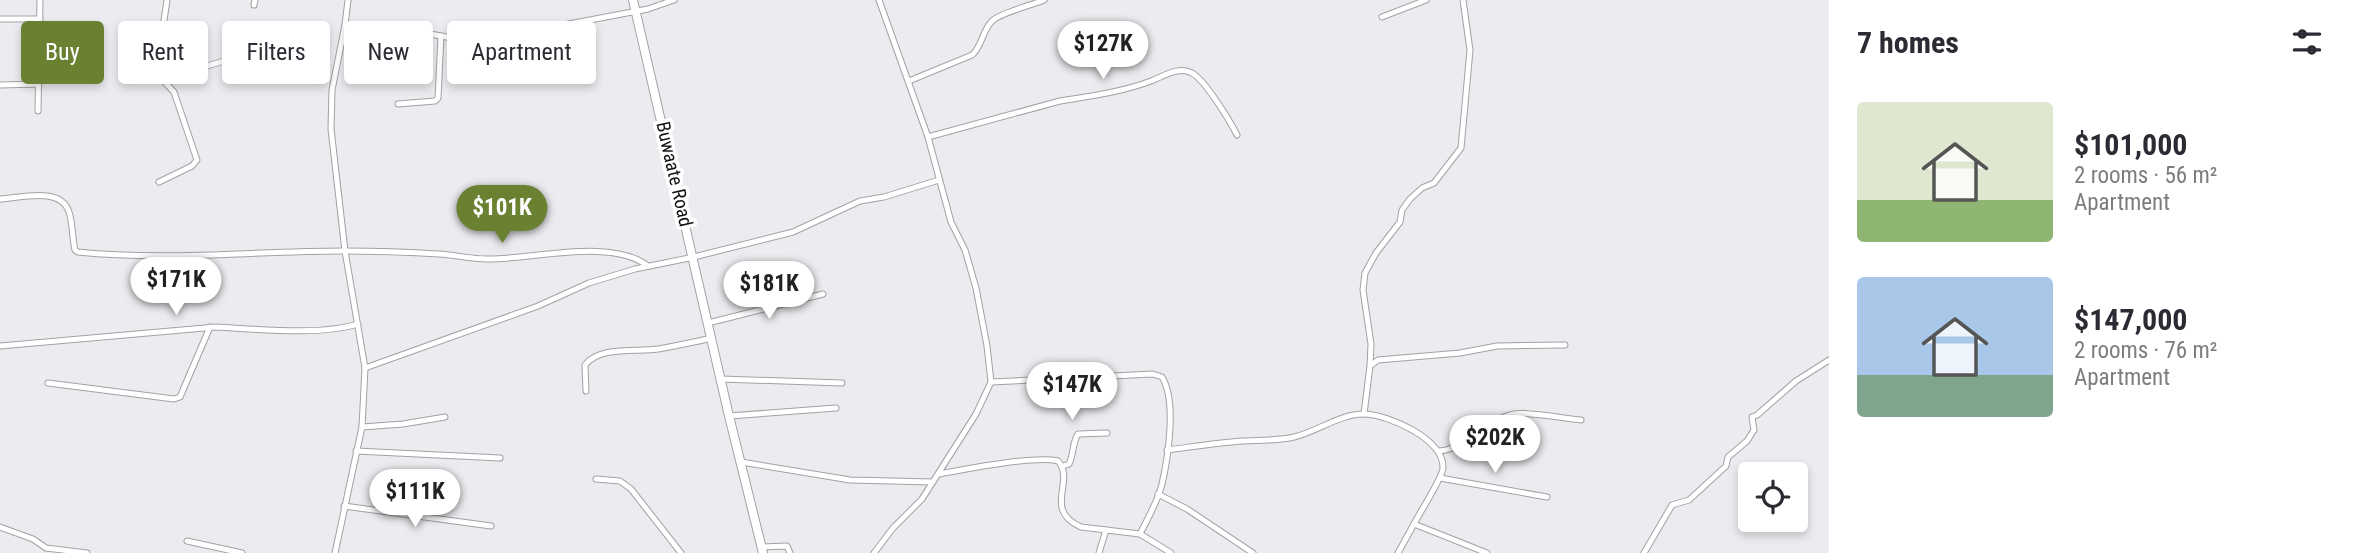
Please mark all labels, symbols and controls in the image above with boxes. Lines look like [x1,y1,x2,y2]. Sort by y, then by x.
chip: Buy [21,21,104,84]
chip: Rent [118,21,208,84]
chip: Filters [222,21,330,84]
chip: New [344,21,433,84]
chip: Apartment [447,21,596,84]
pin: $127K [1054,22,1152,81]
icon: filters [2288,23,2326,61]
text: 7 homes [1857,25,1959,60]
text: $127K [1073,30,1133,57]
street label: Buwaate Road [651,119,698,229]
text: $101,000 [2074,127,2187,162]
icon: home [1913,130,1997,214]
text: 2 rooms · 56 m² [2074,162,2217,189]
pin: $101K [453,186,551,245]
text: Apartment [2074,189,2170,216]
text: $101K [472,194,532,221]
pin: $171K [127,258,225,317]
pin: $181K [720,262,818,321]
text: $171K [146,266,206,293]
text: $181K [739,270,799,297]
text: $147,000 [2074,302,2187,337]
icon: home [1913,305,1997,389]
text: 2 rooms · 76 m² [2074,337,2217,364]
pin: $147K [1023,362,1121,422]
text: Apartment [2074,364,2170,391]
text: $147K [1042,371,1102,398]
pin: $202K [1446,416,1544,475]
text: $202K [1465,424,1525,451]
map controls [1738,462,1808,532]
button: locate [1738,462,1808,532]
pin: $111K [366,470,464,529]
text: $111K [385,478,445,505]

